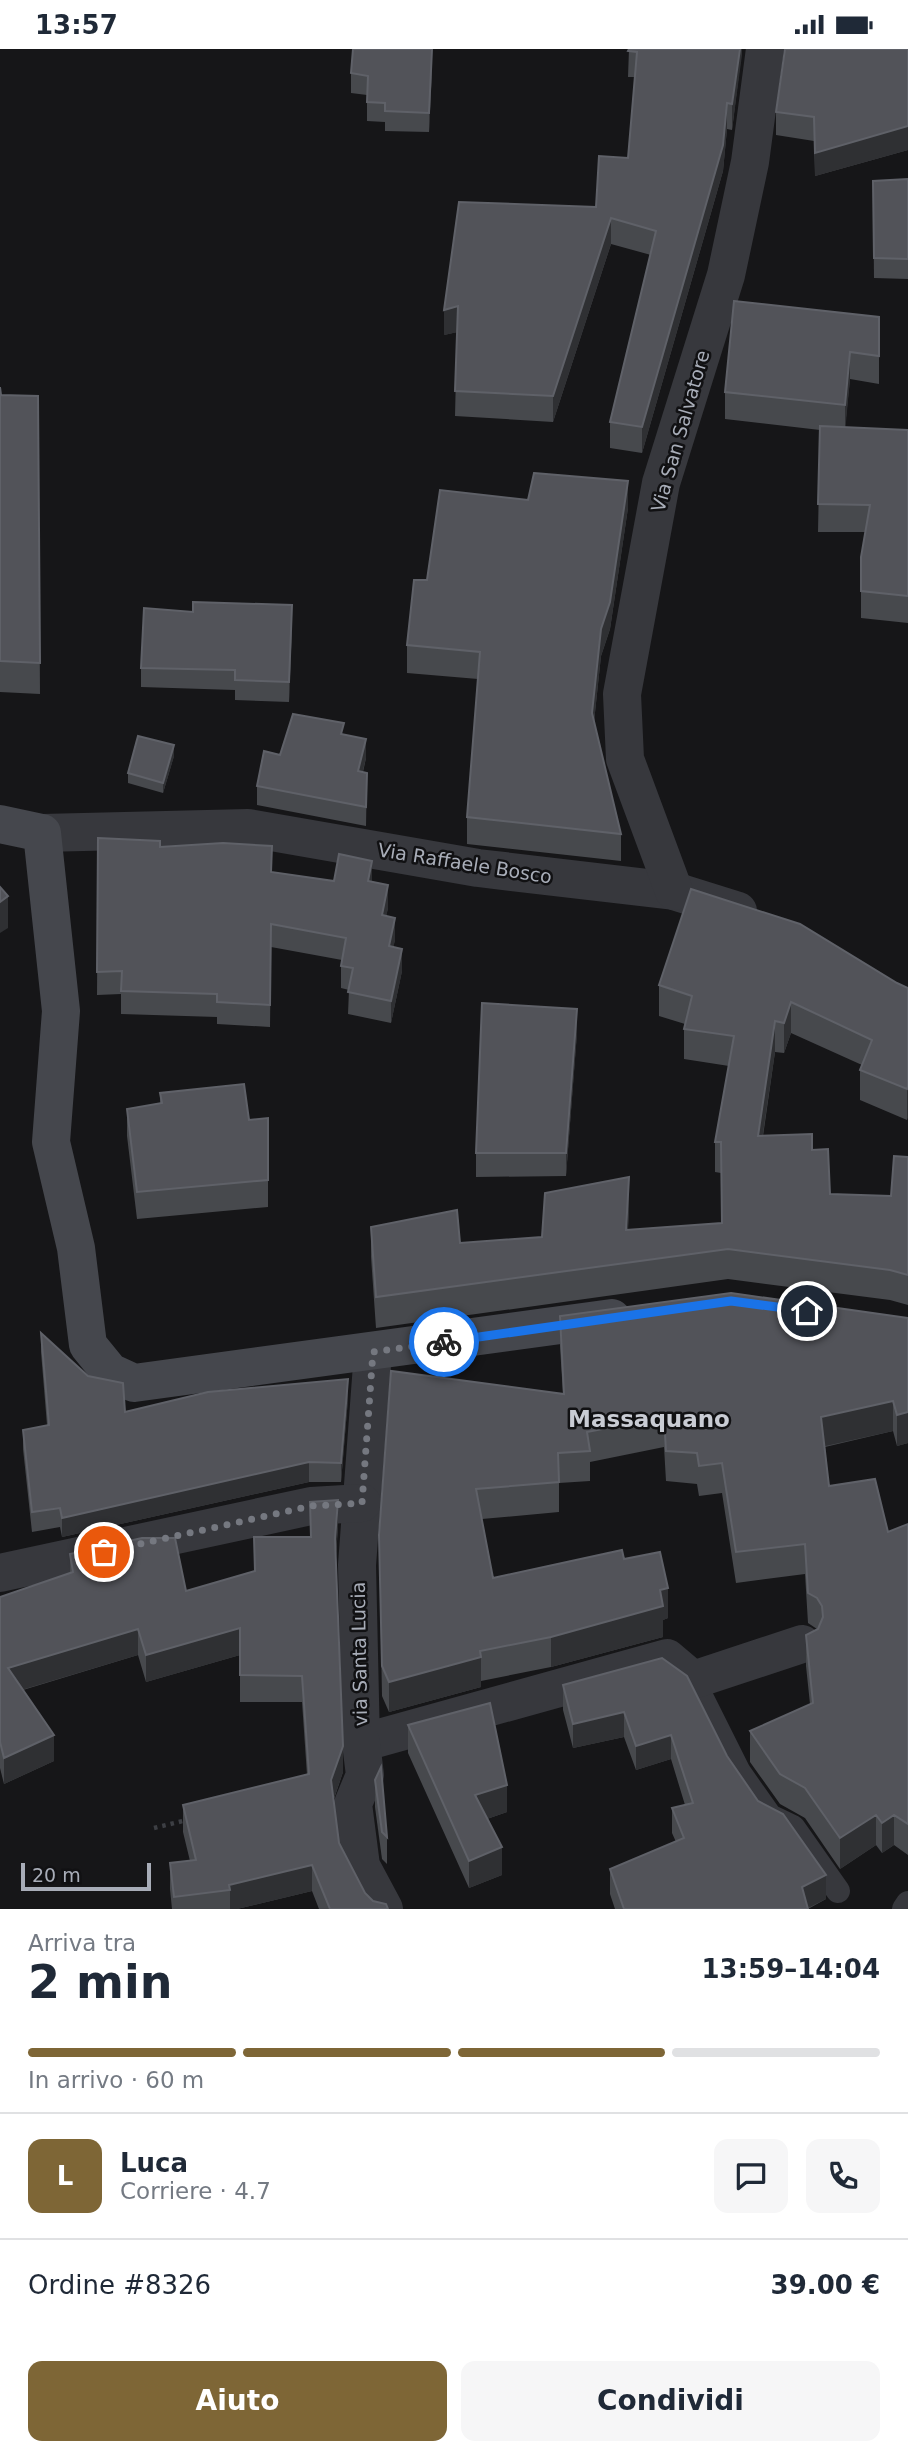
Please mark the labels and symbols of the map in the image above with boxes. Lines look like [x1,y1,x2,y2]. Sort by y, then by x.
street label: Via San Salvatore [646,348,714,514]
street label: Via Raffaele Bosco [376,838,554,888]
pin [777,1281,837,1341]
courier [409,1307,479,1377]
district label: Massaquano [568,1406,730,1432]
pin [74,1522,134,1582]
street label: via Santa Lucia [347,1581,371,1727]
scale bar [21,1860,150,1892]

